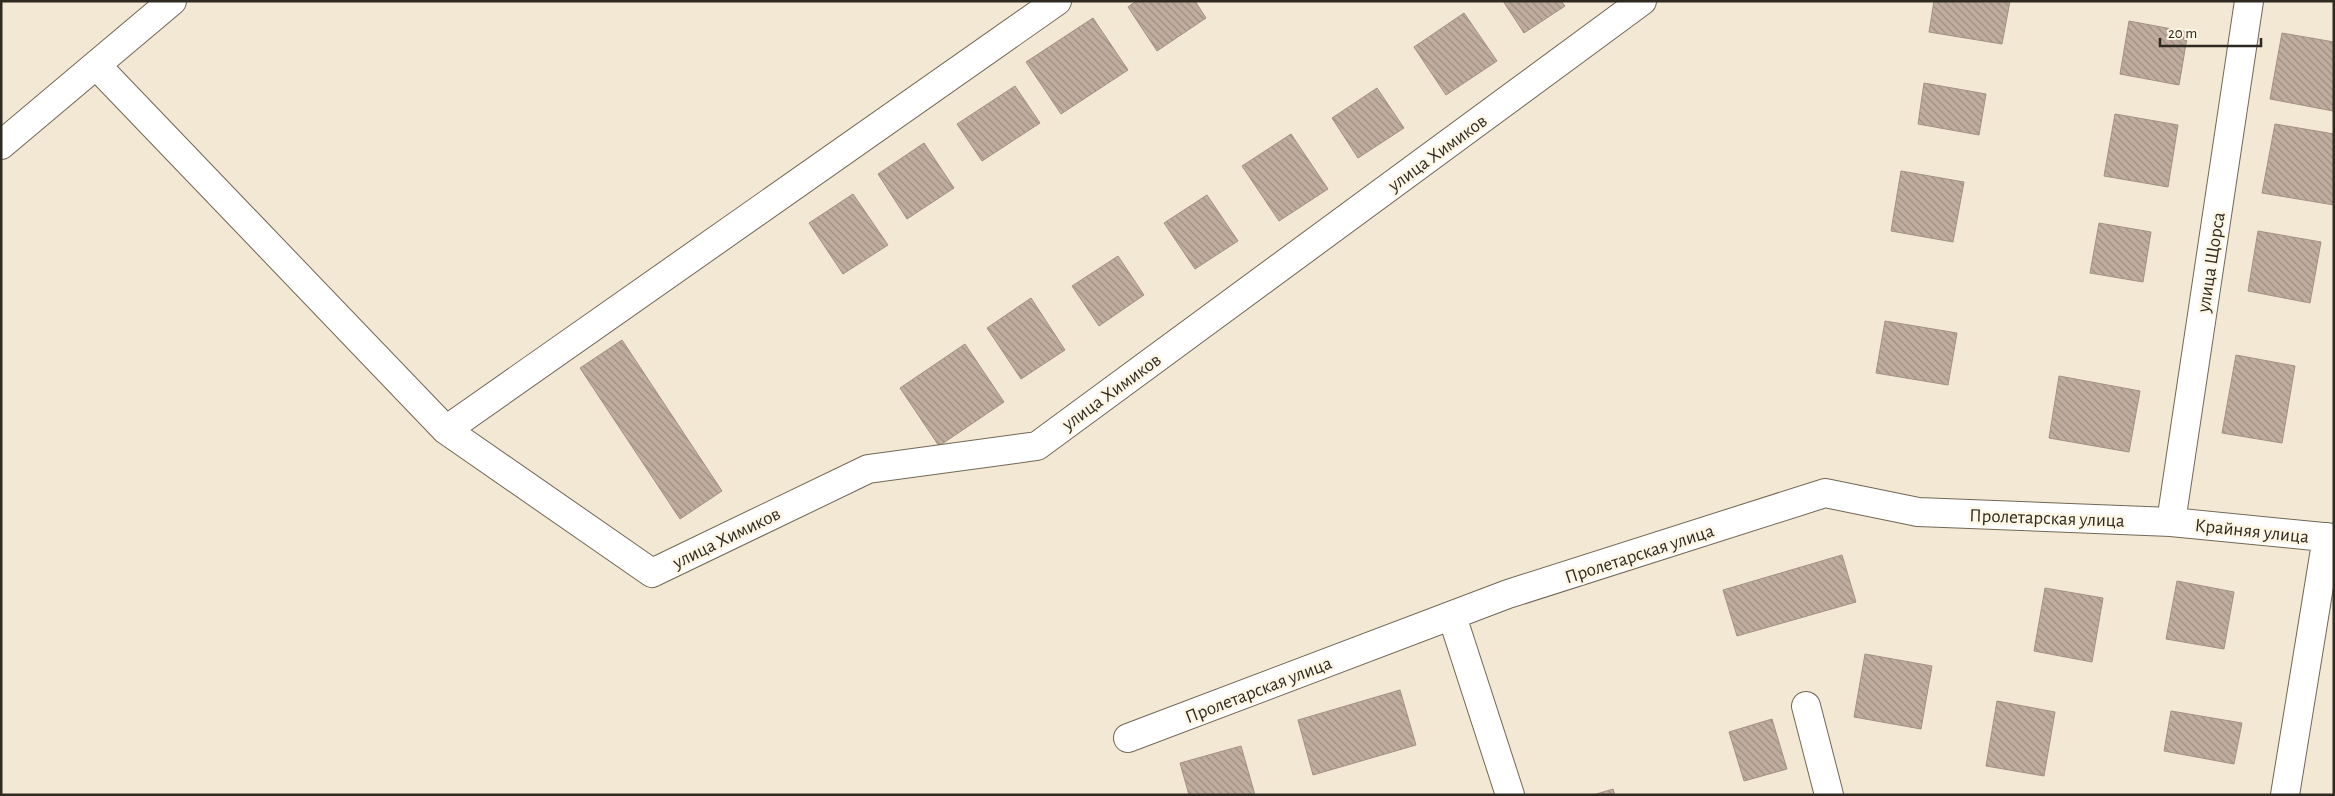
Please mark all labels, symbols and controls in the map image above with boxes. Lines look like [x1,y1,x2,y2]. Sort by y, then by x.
scale bar [2160,15,2261,47]
text: 20 m [2168,26,2197,41]
street label: улица Химиков [1384,111,1491,196]
street label: улица Щорса [2194,210,2229,315]
street label: улица Химиков [1058,350,1165,435]
street label: улица Химиков [669,504,784,573]
street label: Пролетарская улица [1969,506,2125,531]
street label: Крайняя улица [2194,516,2310,547]
street label: Пролетарская улица [1563,521,1717,588]
street label: Пролетарская улица [1183,654,1335,727]

